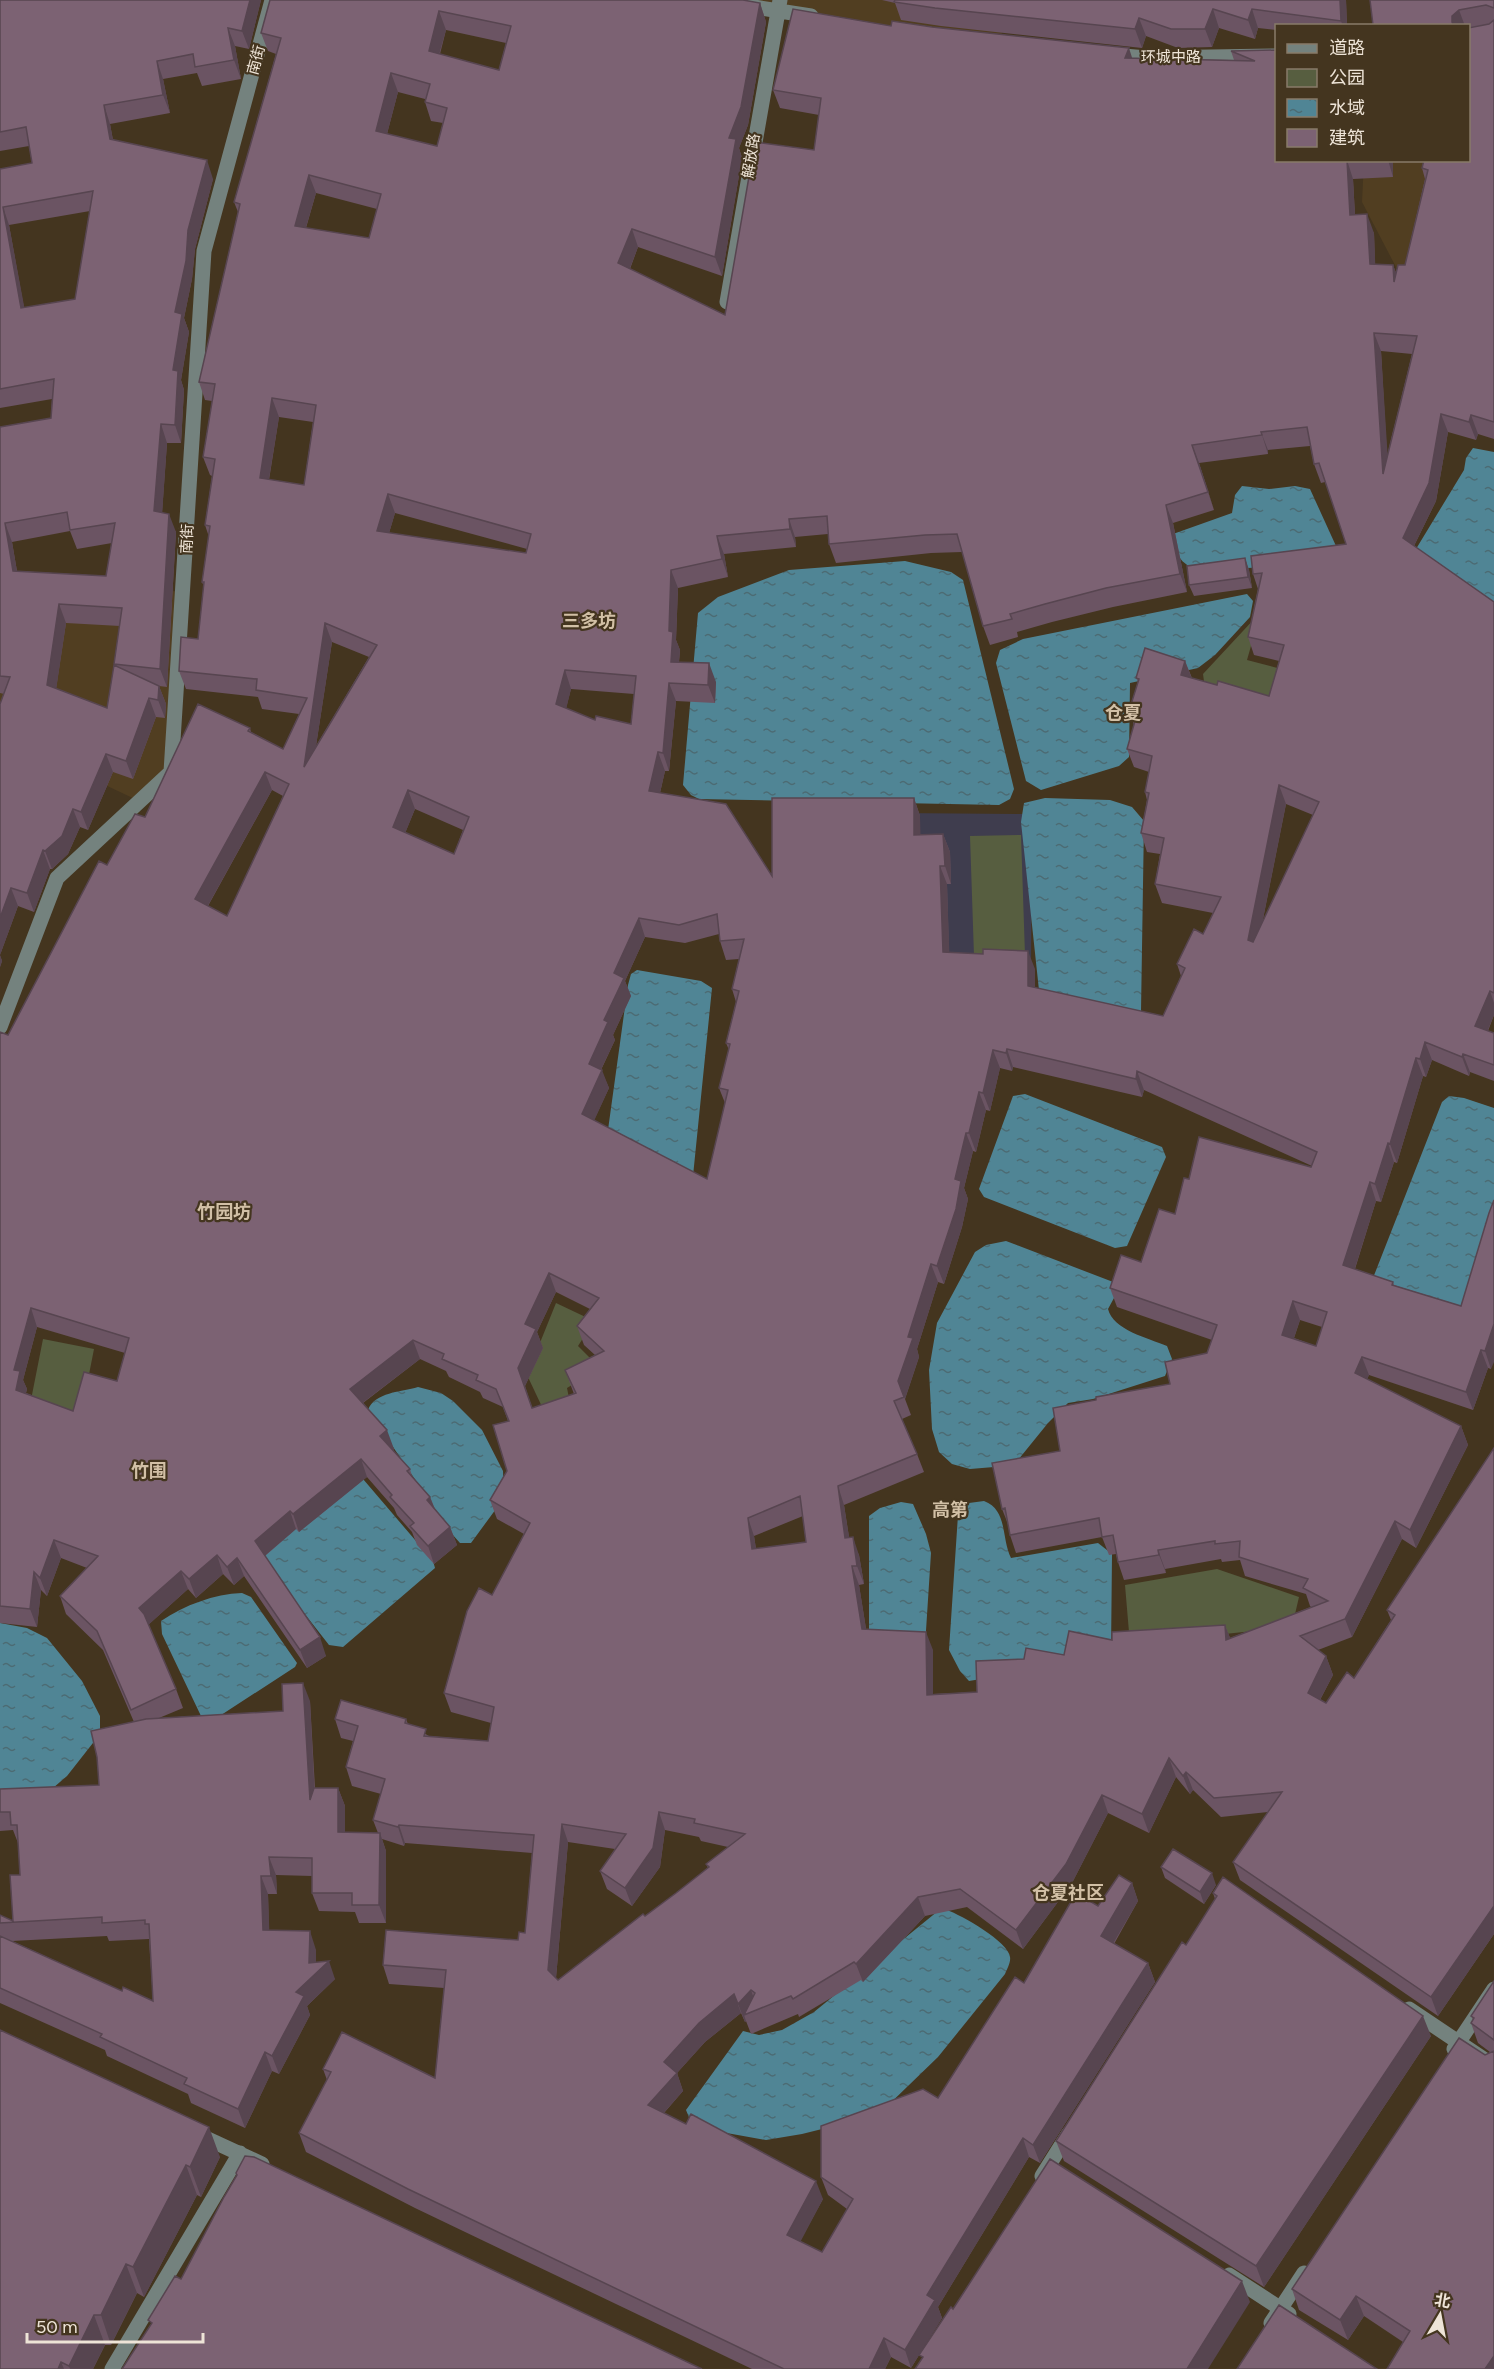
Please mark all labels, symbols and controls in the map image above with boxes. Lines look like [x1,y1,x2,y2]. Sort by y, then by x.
legend [1275,24,1470,162]
text: 道路 [1329,37,1365,59]
street label: 南街 [243,43,269,77]
street label: 环城中路 [1141,48,1201,66]
text: 公园 [1329,67,1365,89]
text: 水域 [1329,97,1365,119]
text: 建筑 [1329,127,1365,149]
street label: 解放路 [739,132,763,180]
street label: 南街 [177,524,197,554]
district label: 三多坊 [562,610,616,632]
district label: 仓夏 [1105,702,1141,724]
district label: 竹园坊 [197,1201,251,1223]
district label: 竹围 [131,1460,167,1482]
district label: 高第 [932,1499,968,1521]
district label: 仓夏社区 [1032,1882,1104,1904]
north arrow [1410,2285,1470,2345]
text: 北 [1433,2290,1452,2311]
scale bar [27,2306,202,2344]
text: 50 m [36,2316,78,2338]

